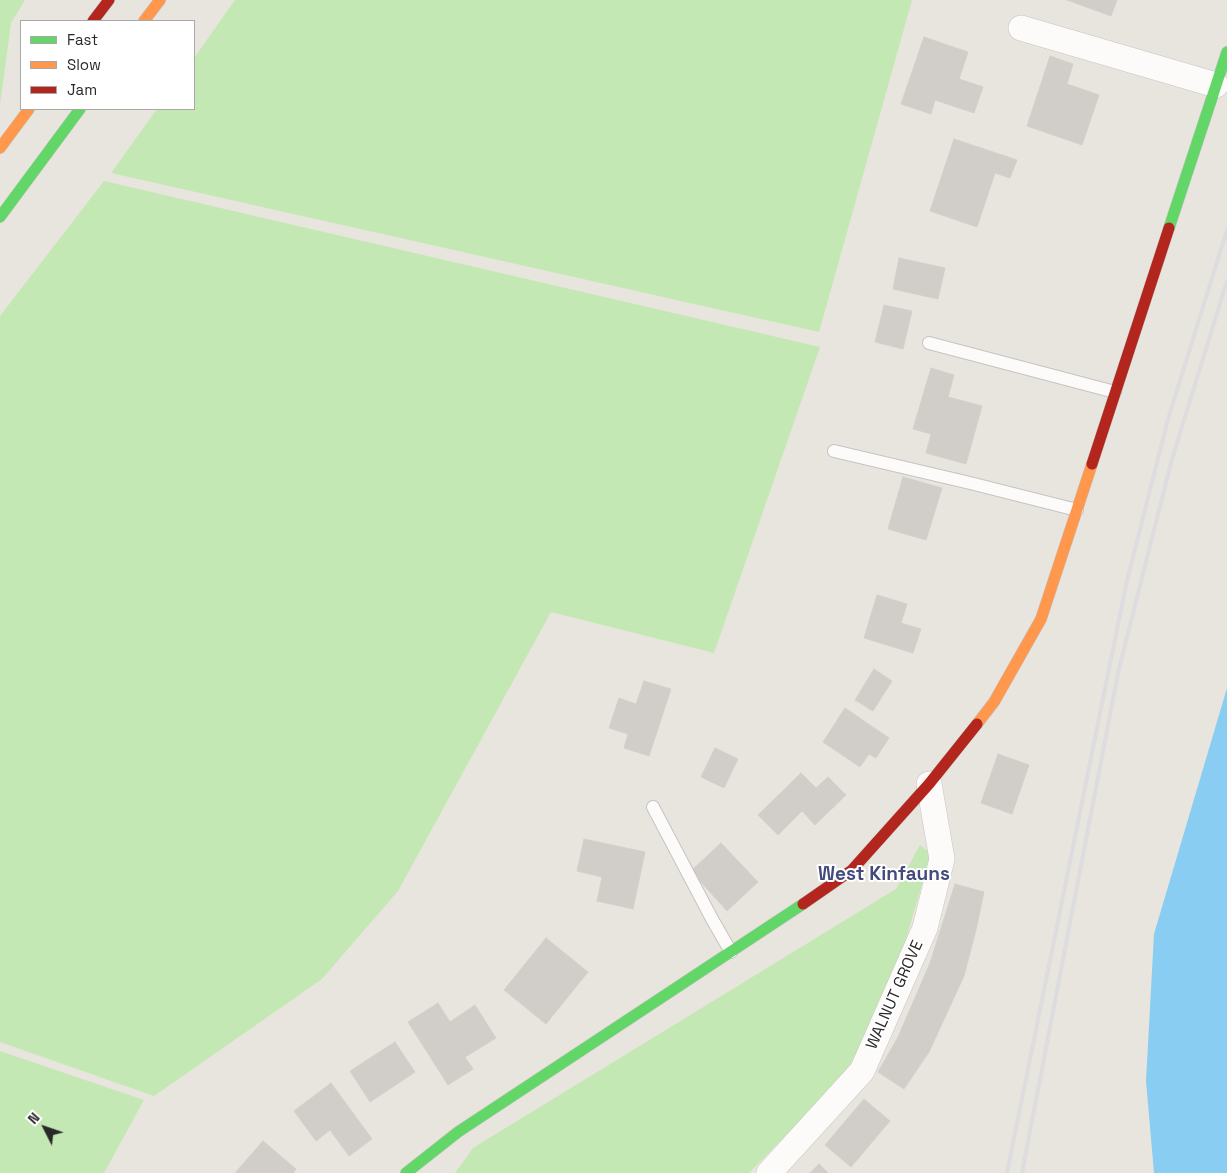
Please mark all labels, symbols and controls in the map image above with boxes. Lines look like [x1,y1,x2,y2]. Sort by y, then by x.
legend [20,20,195,110]
text: Fast [67,30,98,49]
text: Slow [67,55,101,74]
text: Jam [67,80,97,99]
district label: West Kinfauns [818,864,950,886]
street label: WALNUT GROVE [862,938,928,1052]
north arrow [20,1103,70,1153]
text: N [24,1109,44,1128]

